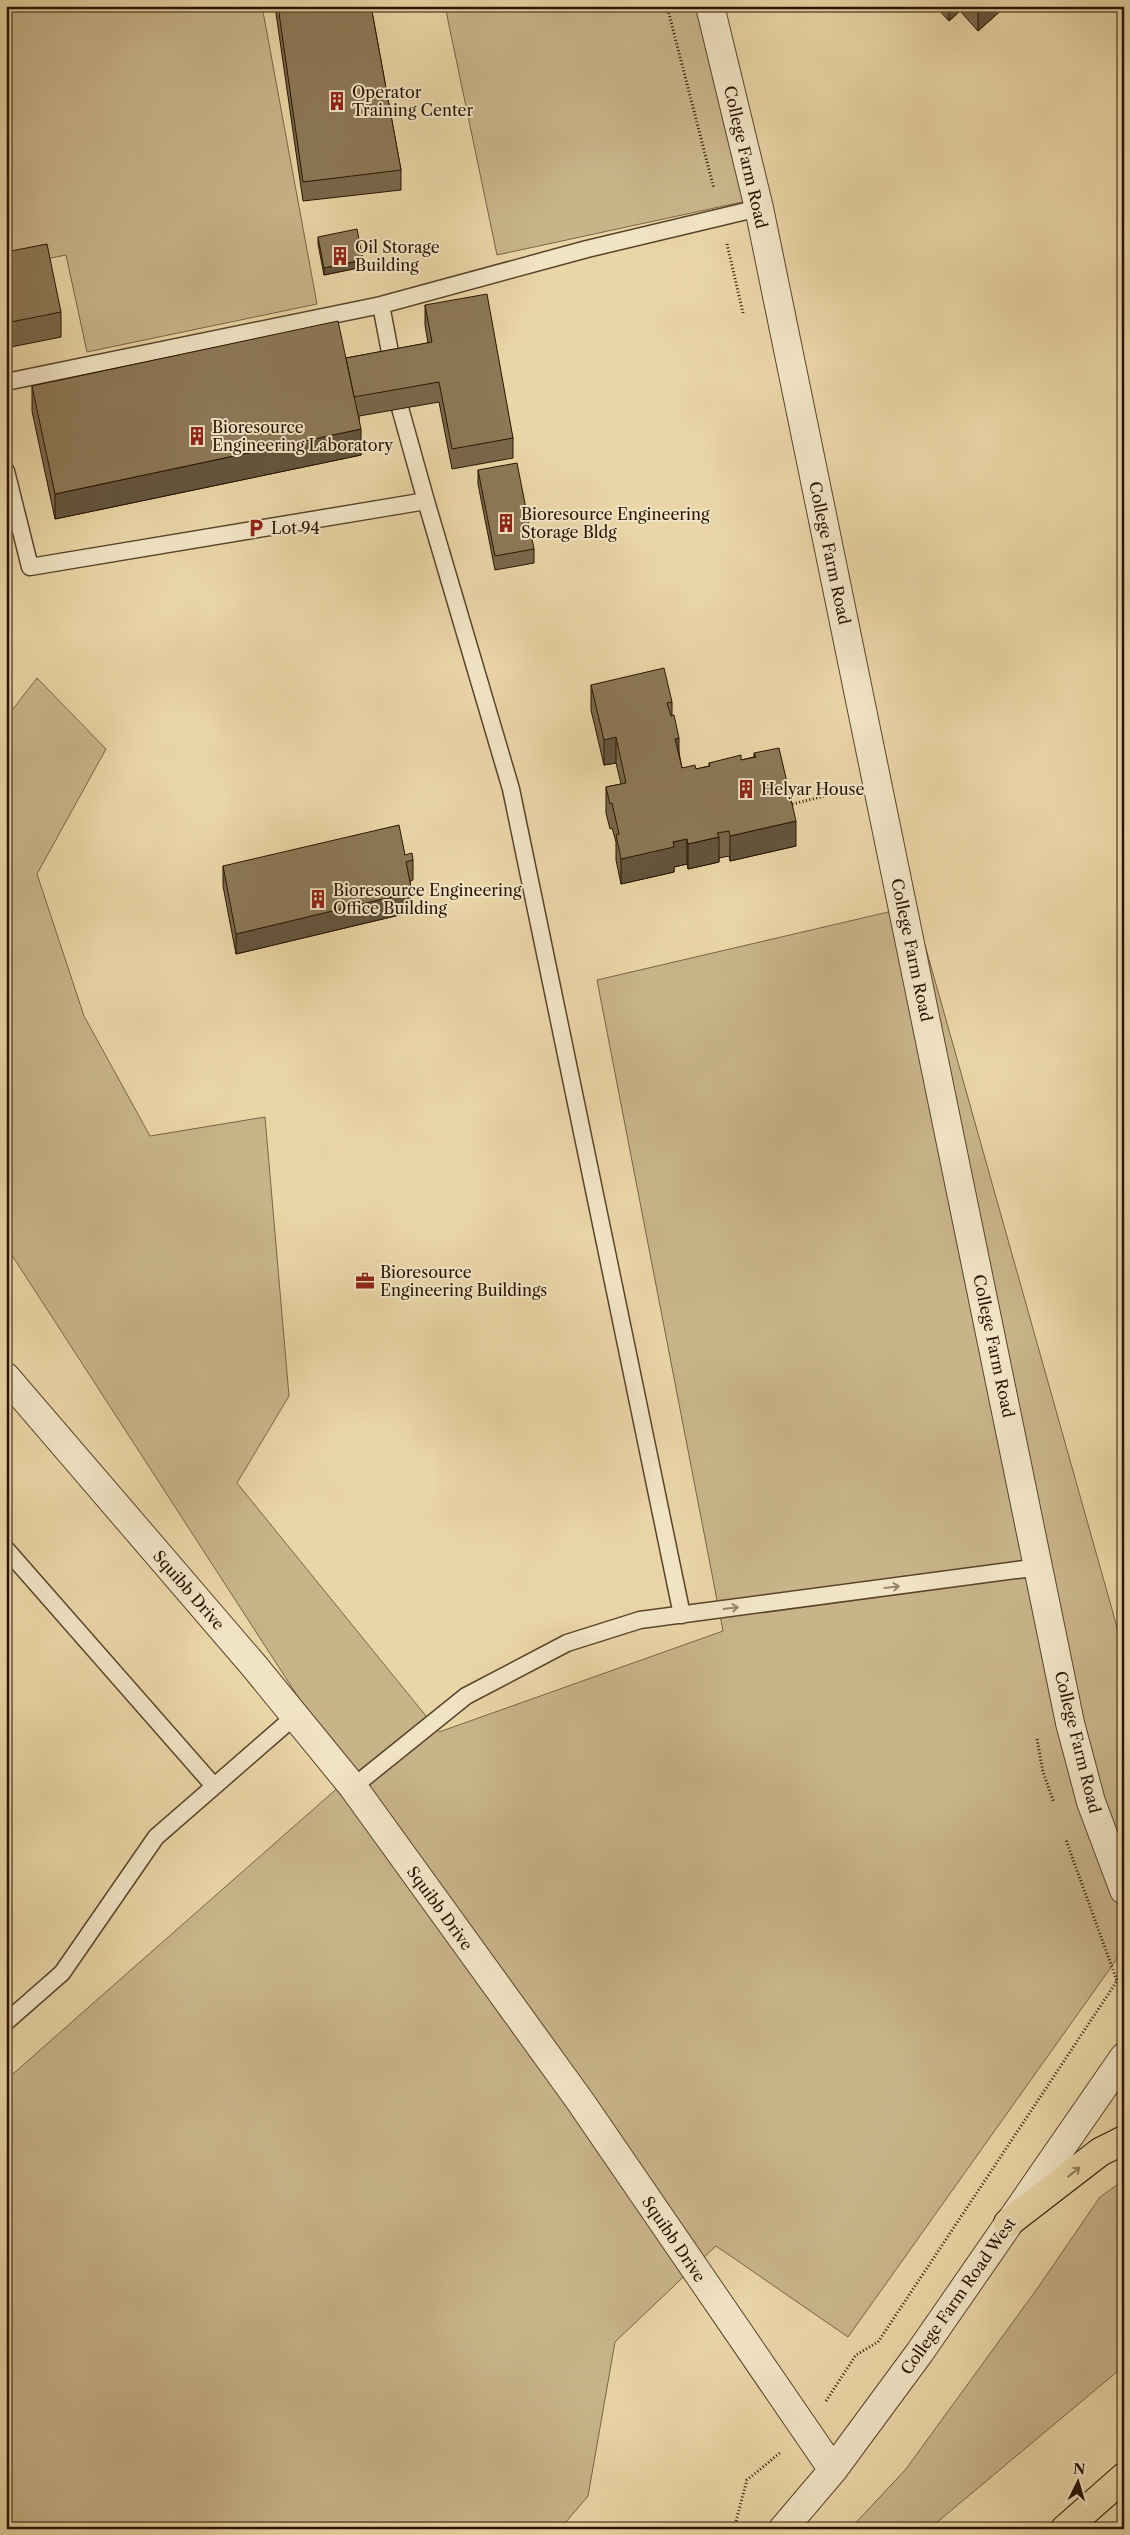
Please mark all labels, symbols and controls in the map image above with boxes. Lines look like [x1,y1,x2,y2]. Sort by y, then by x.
place label: Operator Training Center [352,82,474,120]
street label: College Farm Road [720,84,772,231]
building icon: Operator Training Center [326,90,348,112]
place label: Oil Storage Building [355,237,440,275]
building icon: Oil Storage Building [329,245,351,267]
place label: Bioresource Engineering Laboratory [212,417,394,455]
building icon: Bioresource Engineering Laboratory [186,425,208,447]
street label: College Farm Road [805,480,855,627]
place label: Bioresource Engineering Storage Bldg [521,504,710,542]
building icon: Bioresource Engineering Storage Bldg [495,512,517,534]
parking icon: Lot 94 [245,517,267,539]
place label: Lot 94 [271,518,320,538]
building icon: Helyar House [735,778,757,800]
place label: Helyar House [761,779,864,799]
street label: College Farm Road [887,877,937,1024]
place label: Bioresource Engineering Office Building [333,880,522,918]
building icon: Bioresource Engineering Office Building [307,888,329,910]
place label: Bioresource Engineering Buildings [380,1262,547,1300]
office icon: Bioresource Engineering Buildings [354,1270,376,1292]
street label: College Farm Road [969,1273,1019,1420]
street label: Squibb Drive [149,1546,229,1634]
one-way arrow [883,1582,899,1592]
one-way arrow [722,1603,738,1613]
street label: College Farm Road [1051,1669,1105,1815]
street label: Squibb Drive [403,1862,477,1954]
one-way arrow [1067,2166,1080,2177]
street label: Squibb Drive [638,2192,710,2286]
street label: College Farm Road West [896,2213,1020,2378]
north arrow [1052,2458,1102,2508]
text: N [1072,2460,1086,2479]

